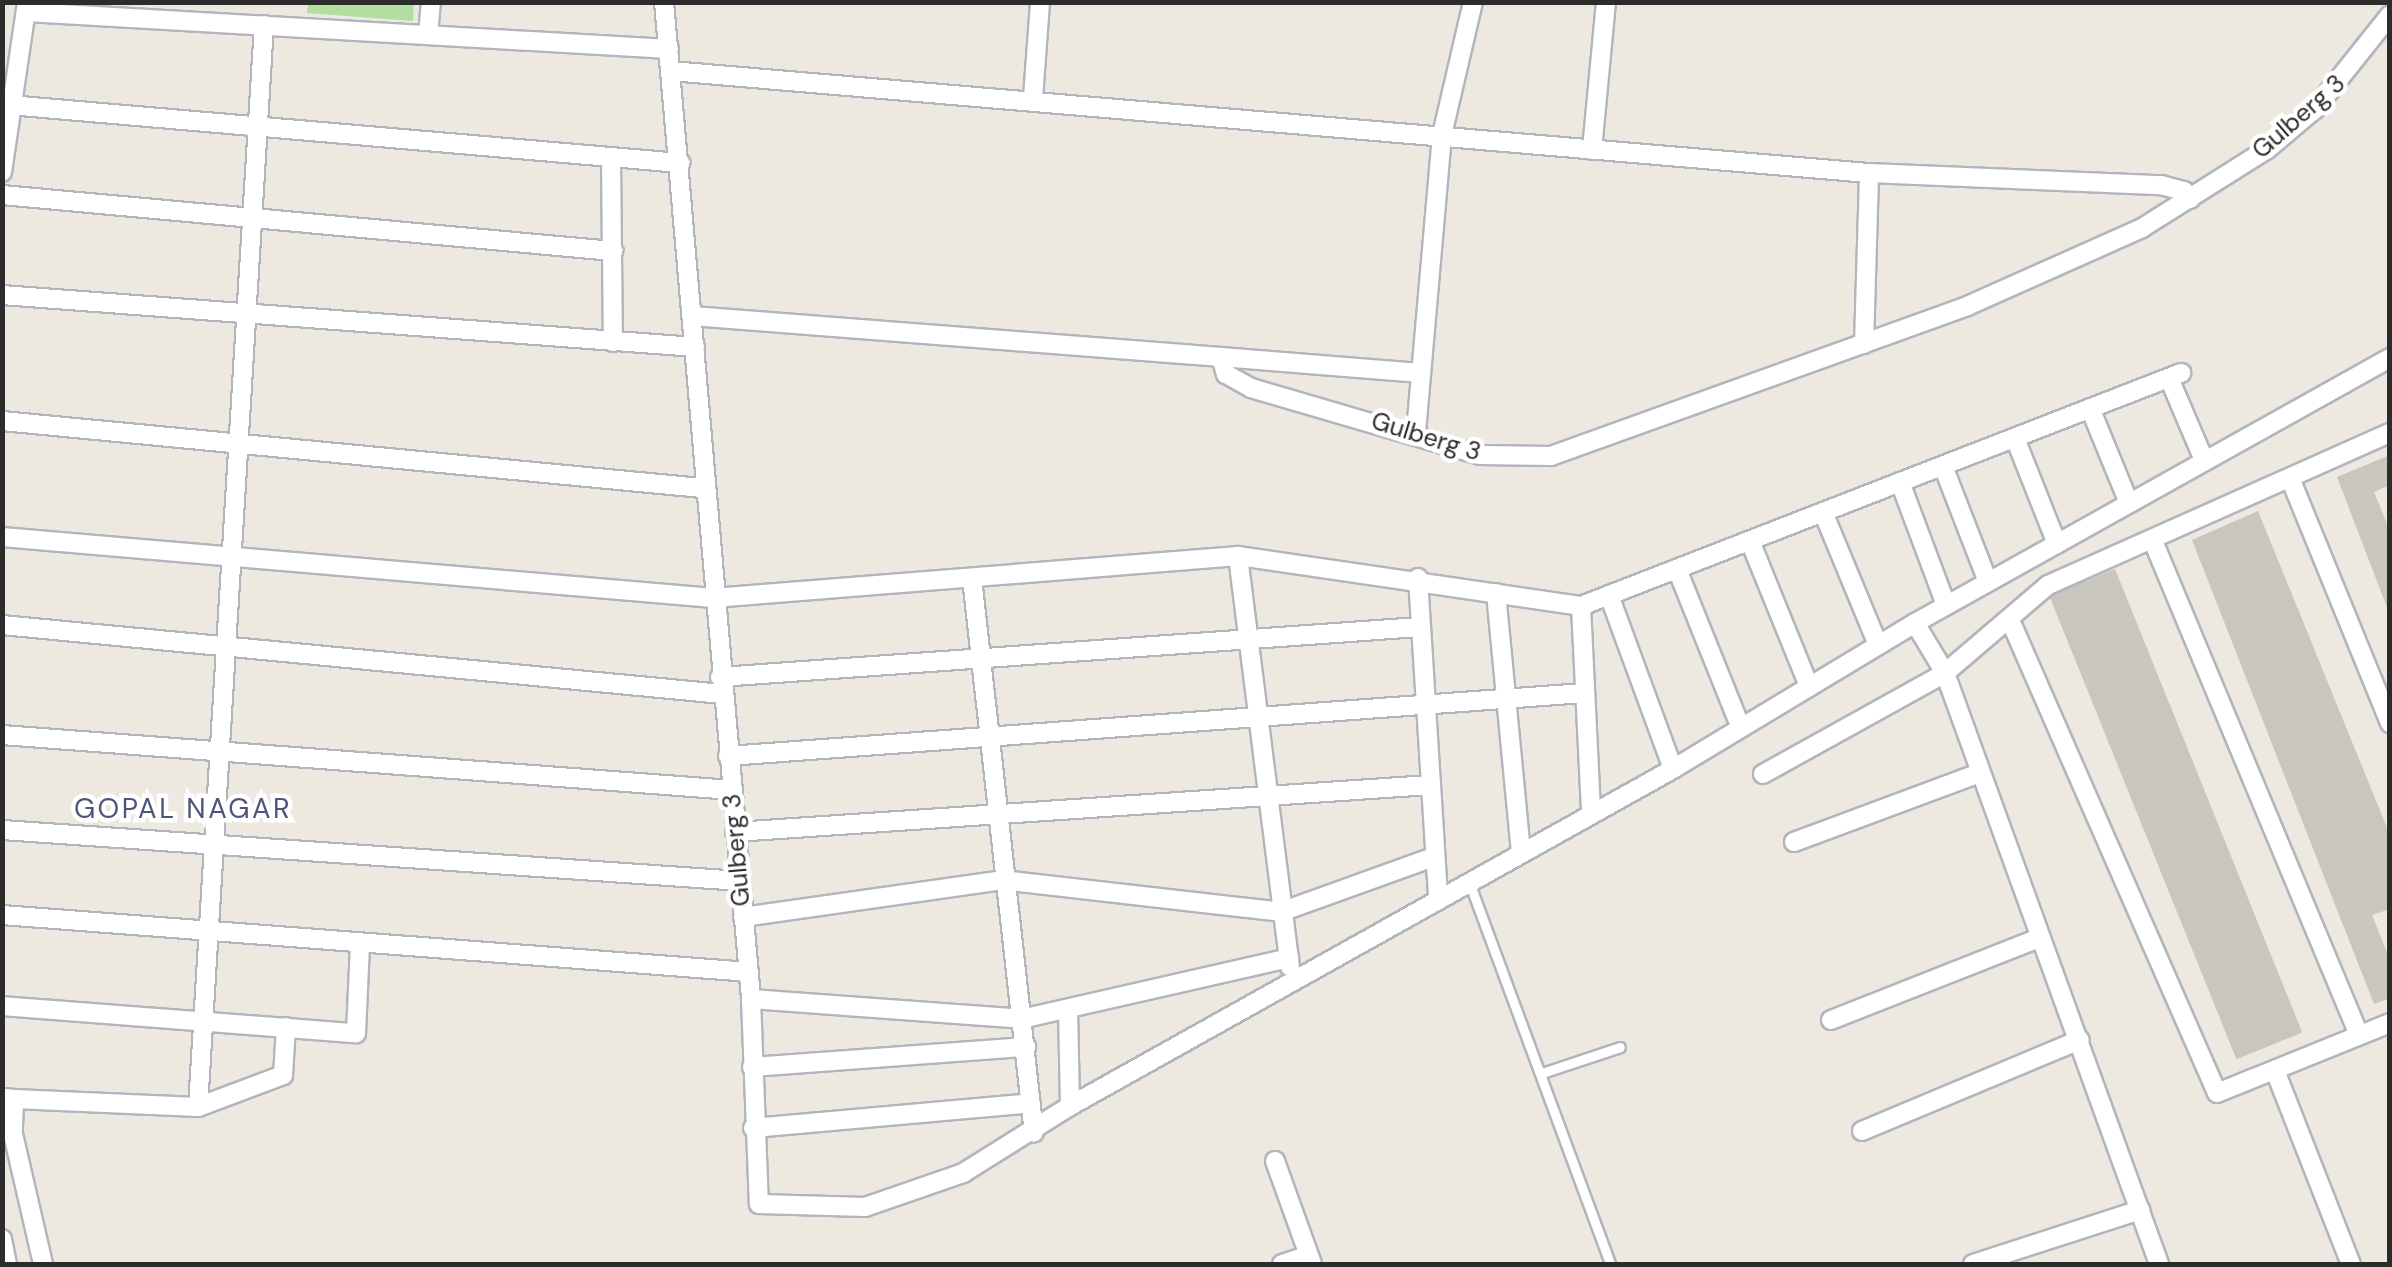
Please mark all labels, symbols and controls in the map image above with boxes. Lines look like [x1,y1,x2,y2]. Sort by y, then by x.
street label: Gulberg 3 [2247,69,2351,165]
street label: Gulberg 3 [1368,406,1484,468]
district label: GOPAL NAGAR [74,792,292,826]
street label: Gulberg 3 [717,792,757,908]

